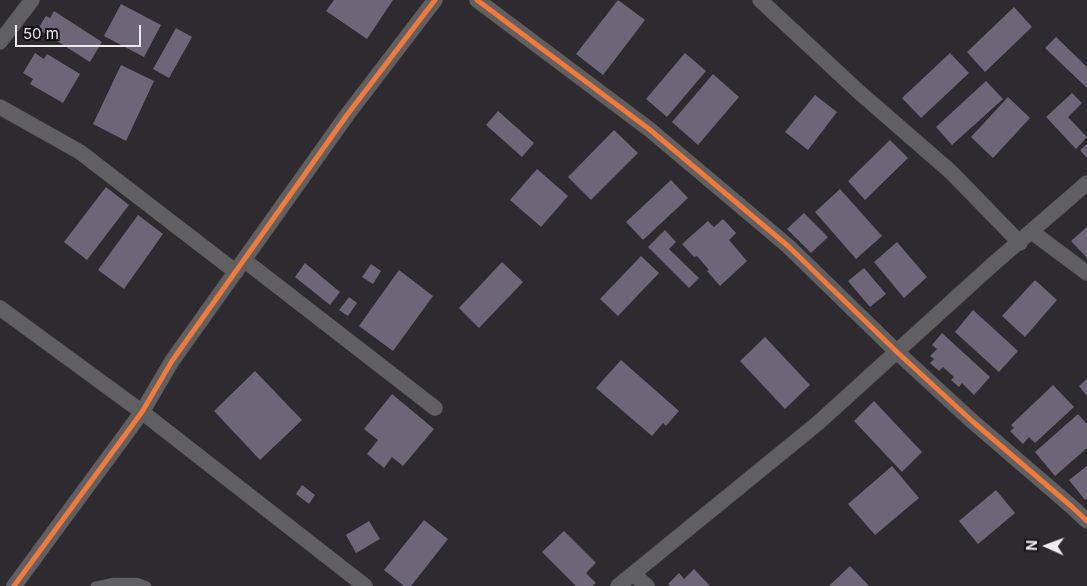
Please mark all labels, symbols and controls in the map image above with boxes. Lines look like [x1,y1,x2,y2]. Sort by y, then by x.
scale bar [18,15,144,47]
text: 50 m [23,24,59,43]
north arrow [1022,521,1072,571]
text: N [1023,540,1040,551]

